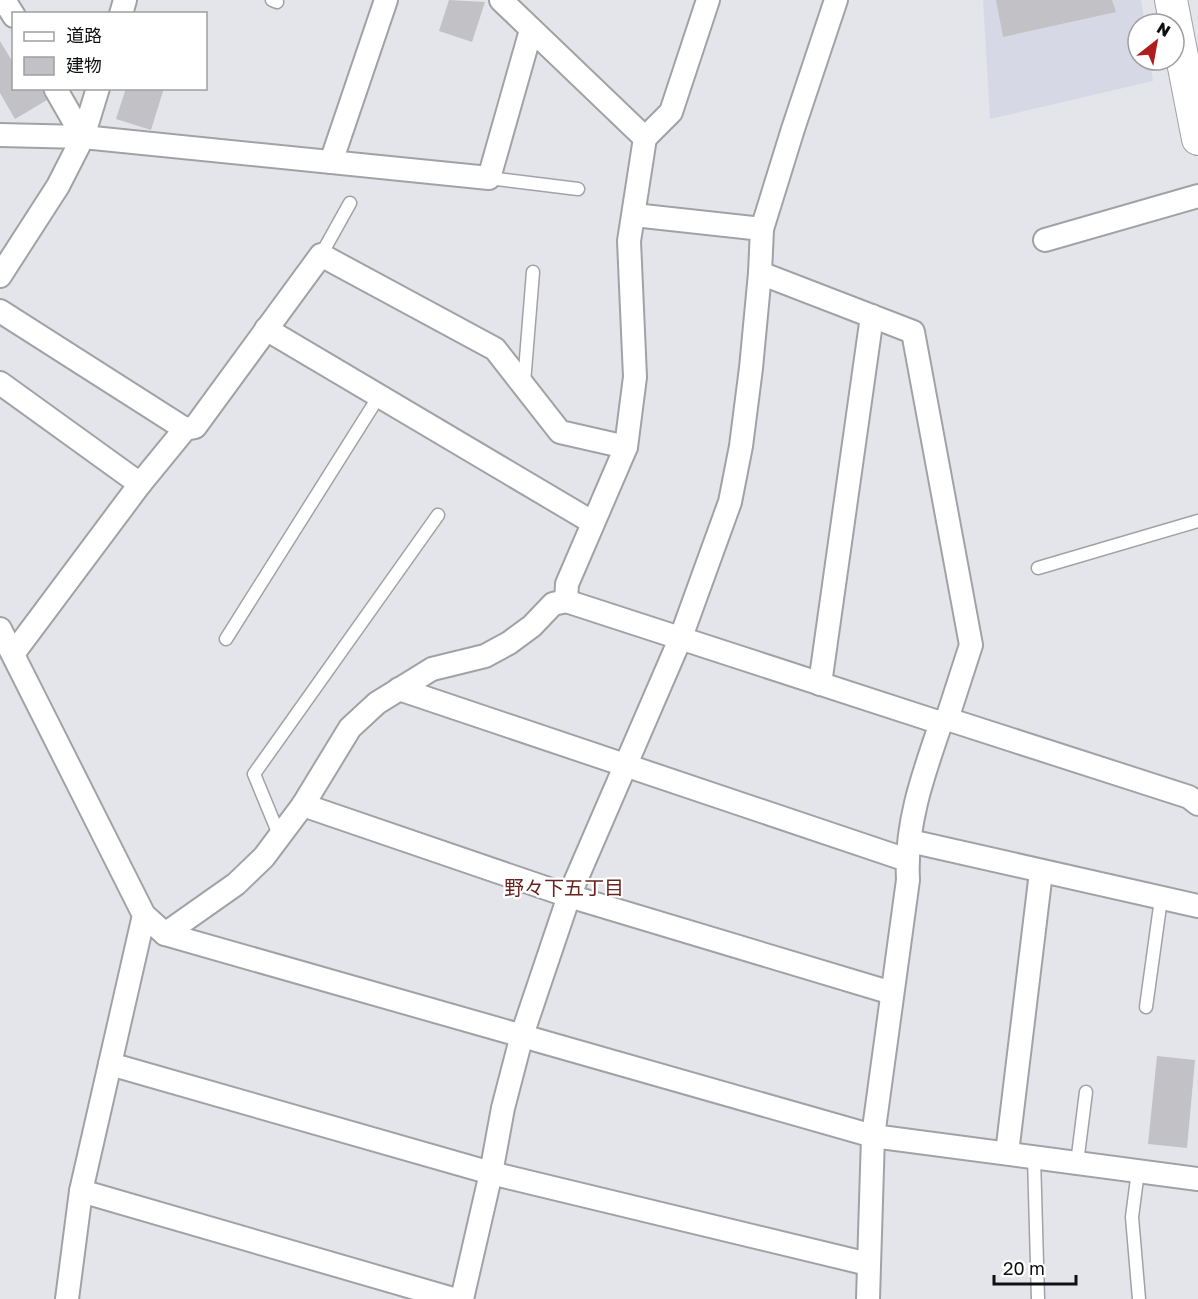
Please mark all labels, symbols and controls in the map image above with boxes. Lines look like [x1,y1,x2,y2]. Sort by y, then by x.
legend [12,12,207,90]
north arrow [1126,12,1186,72]
text: N [1153,17,1174,41]
text: 道路 [66,24,102,46]
text: 建物 [66,54,102,76]
district label: 野々下五丁目 [504,875,624,899]
scale bar [994,1248,1076,1286]
text: 20 m [1003,1257,1045,1279]

